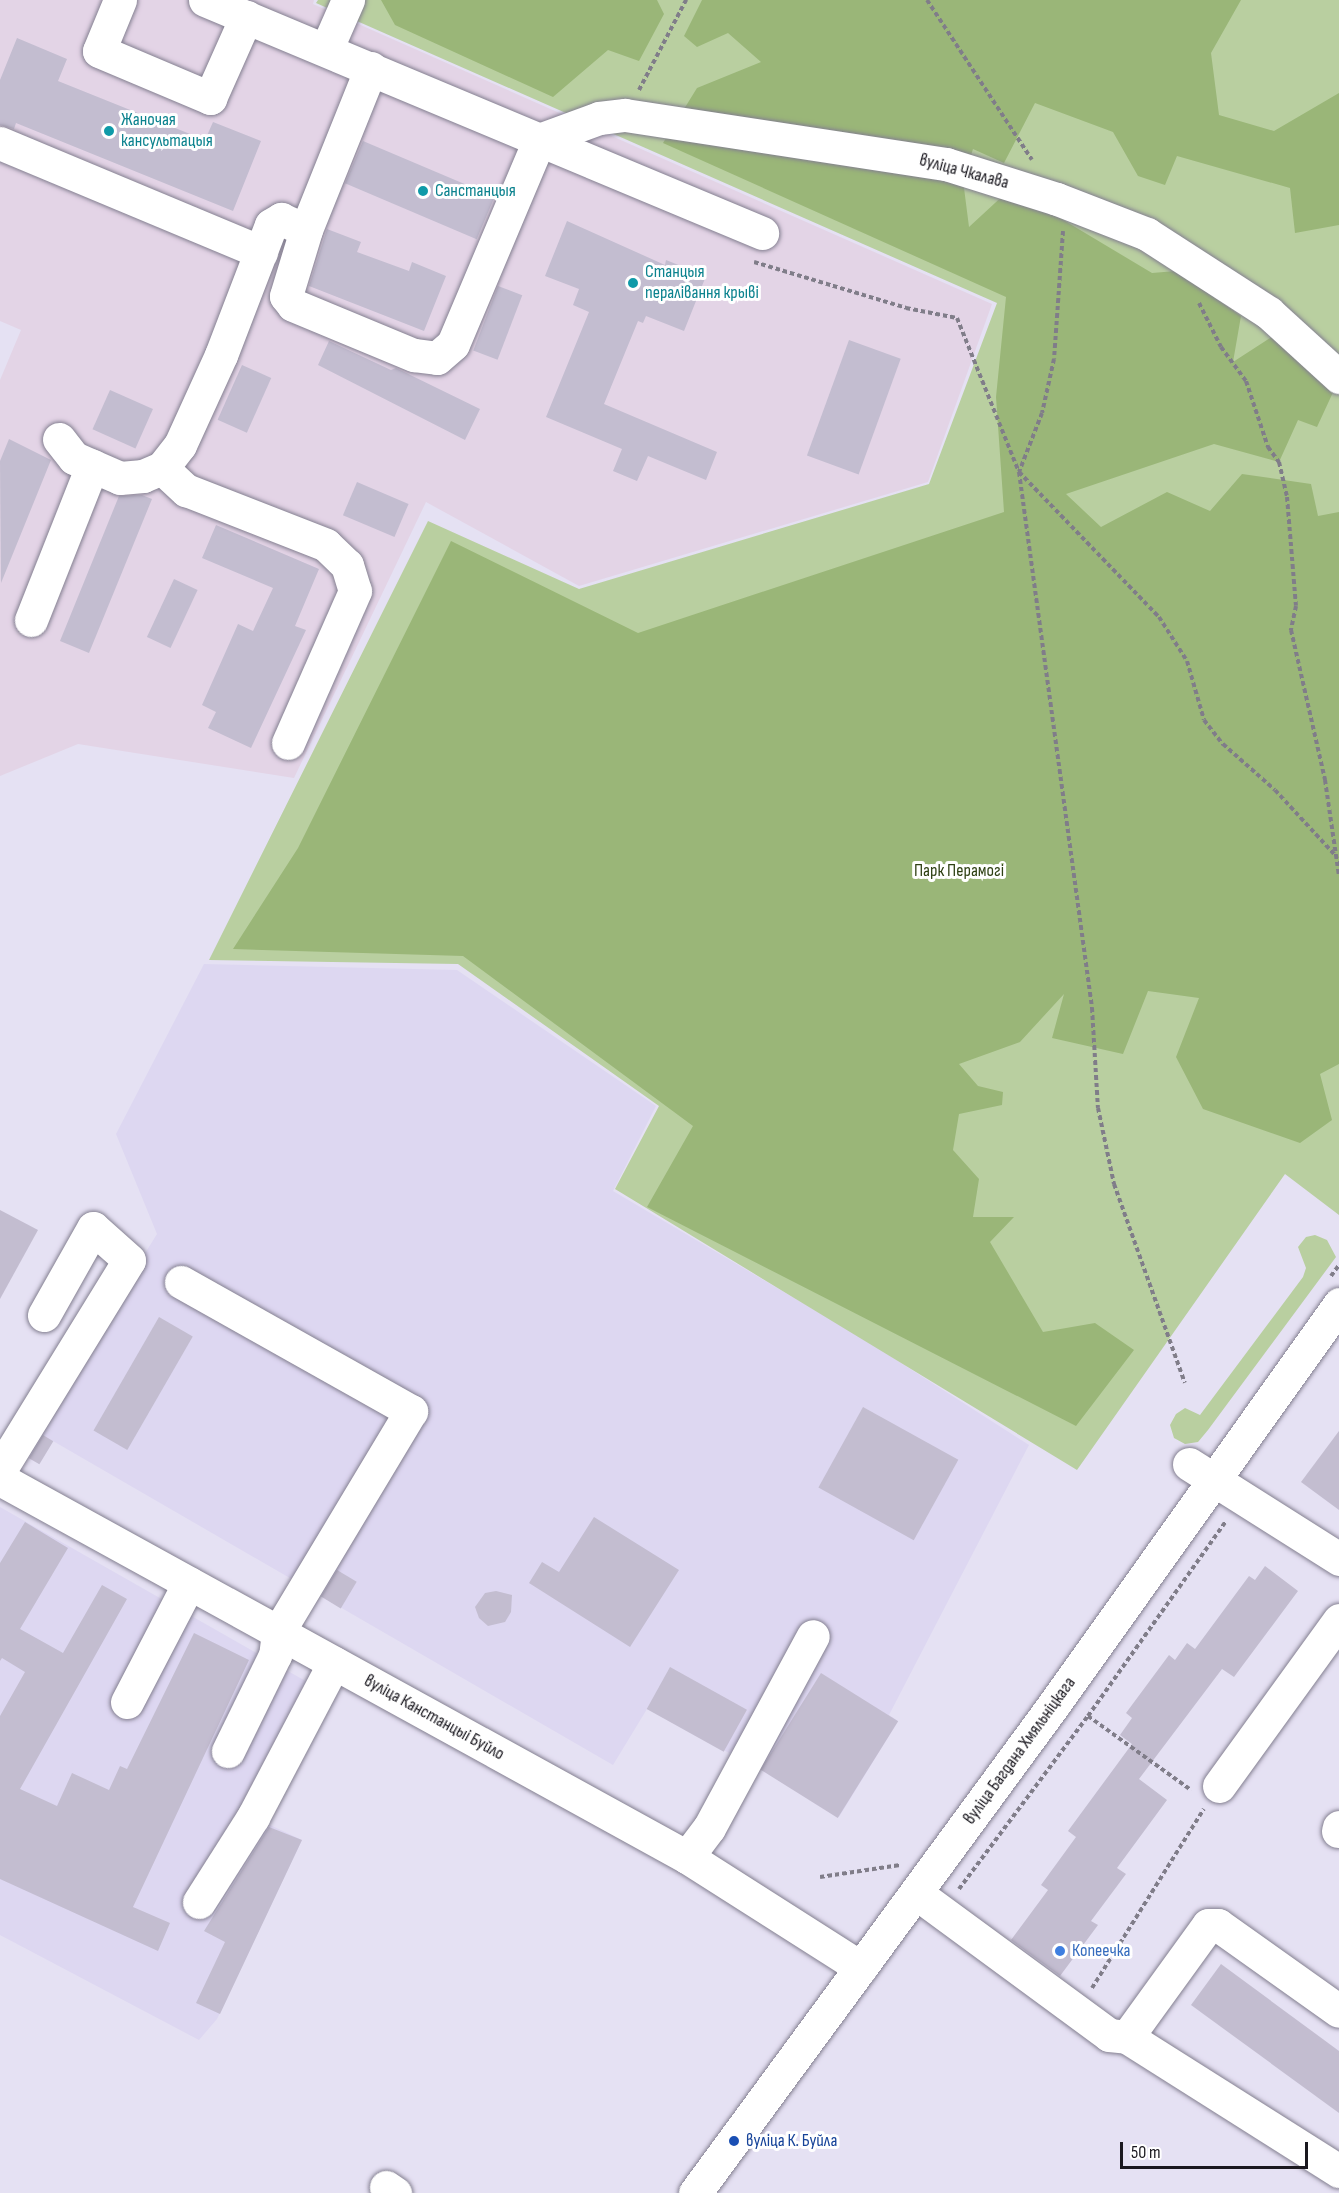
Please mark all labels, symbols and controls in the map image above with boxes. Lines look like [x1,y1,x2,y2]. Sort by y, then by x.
place label: Жаночая кансультацыя [121,110,213,152]
marker: Жаночая кансультацыя [102,124,116,138]
street label: вуліца Чкалава [917,150,1011,194]
place label: Санстанцыя [435,180,516,202]
marker: Санстанцыя [416,184,430,198]
place label: Станцыя пералівання крыві [645,262,759,304]
marker: Станцыя пералівання крыві [626,276,640,290]
park label: Парк Перамогі [914,860,1004,882]
street label: вуліца Канстанцыі Буйло [360,1670,508,1766]
street label: вуліца Багдана Хмяльніцкага [959,1673,1081,1829]
place label: Копеечка [1072,1940,1130,1962]
marker: Копеечка [1053,1944,1067,1958]
place label: вуліца К. Буйла [746,2130,837,2152]
scale bar [1123,2130,1310,2168]
marker: вуліца К. Буйла [727,2134,741,2148]
text: 50 m [1131,2142,1161,2163]

